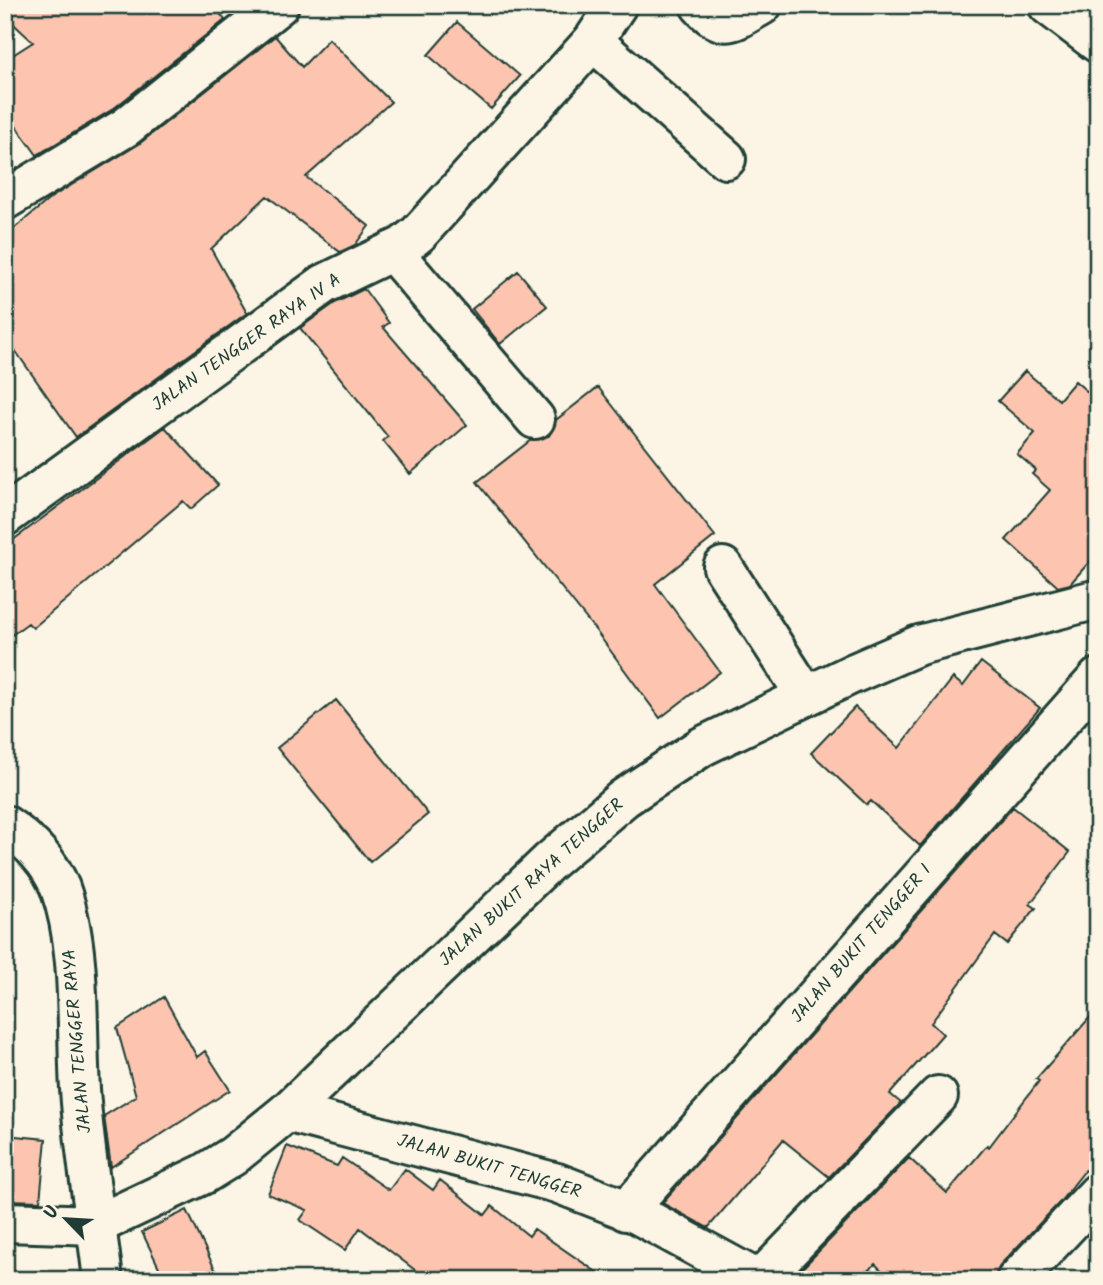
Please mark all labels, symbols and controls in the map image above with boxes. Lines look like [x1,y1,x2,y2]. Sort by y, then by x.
street label: JALAN TENGGER RAYA IV A [146,266,348,420]
street label: JALAN BUKIT RAYA TENGGER [433,792,631,974]
street label: JALAN BUKIT TENGGER I [784,858,940,1030]
street label: JALAN TENGGER RAYA [55,948,101,1134]
street label: JALAN BUKIT TENGGER [394,1127,584,1207]
north arrow [32,1184,102,1254]
text: U [36,1201,69,1224]

